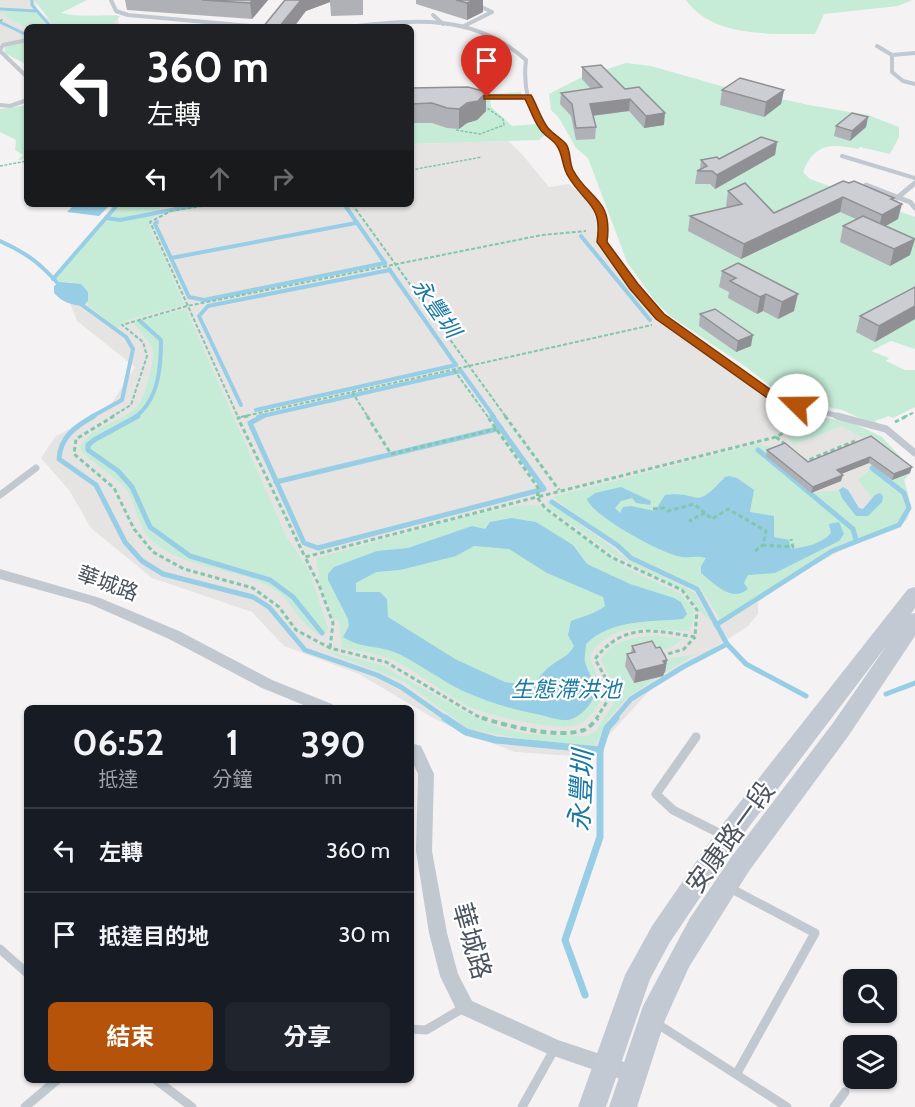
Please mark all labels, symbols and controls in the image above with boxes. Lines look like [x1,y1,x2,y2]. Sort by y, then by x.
pin [461,35,512,97]
text: 360 m [147,41,269,93]
icon: arrive [470,44,503,77]
icon: left [48,48,126,126]
text: 左轉 [147,98,201,131]
icon: left [140,162,173,195]
icon: ahead [203,162,236,195]
icon: right [266,162,299,195]
water label: 永豐圳 [406,273,468,345]
position arrow [765,373,829,437]
street label: 華城路 [74,560,142,606]
water label: 生態滯洪池 [511,676,623,703]
text: 06:52 [72,720,164,764]
text: 1 [226,720,239,764]
text: 390 [301,722,366,766]
water label: 永豐圳 [562,746,600,832]
text: m [324,765,342,789]
text: 抵達 [98,767,138,791]
text: 分鐘 [212,767,252,791]
street label: 安康路一段 [679,775,781,899]
icon: left [48,834,81,867]
text: 360 m [326,837,390,864]
text: 左轉 [99,839,143,866]
street label: 華城路 [446,899,498,983]
icon: arrive [48,918,81,951]
text: 30 m [338,921,390,948]
text: 抵達目的地 [99,923,209,950]
map controls [843,969,897,1089]
button: search [843,969,897,1023]
button: 結束 [48,1002,213,1071]
button: 分享 [225,1002,390,1071]
button: layers [843,1035,897,1089]

